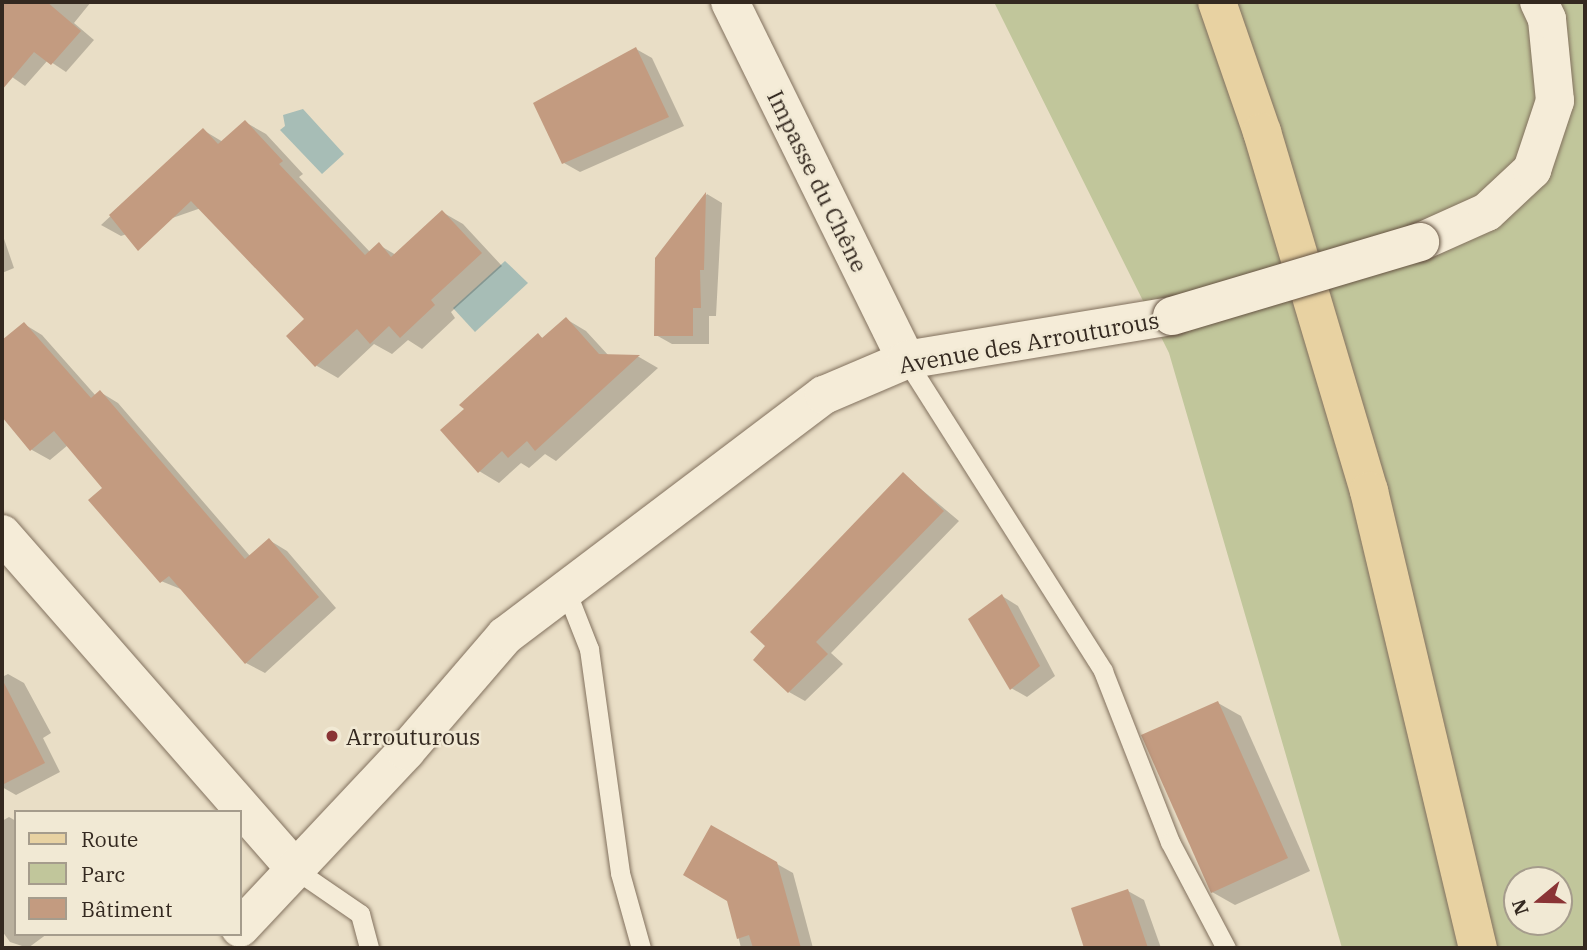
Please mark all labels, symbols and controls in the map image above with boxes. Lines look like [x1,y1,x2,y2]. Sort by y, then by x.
street label: Impasse du Chêne [762,86,874,276]
street label: Avenue des Arrouturous [897,306,1161,378]
place label: Arrouturous [346,722,480,750]
marker: Arrouturous [324,728,340,744]
legend [14,810,242,936]
text: Route [81,825,138,853]
text: Parc [81,860,125,888]
north arrow [1503,866,1573,936]
text: Bâtiment [81,895,172,923]
text: N [1506,896,1534,918]

